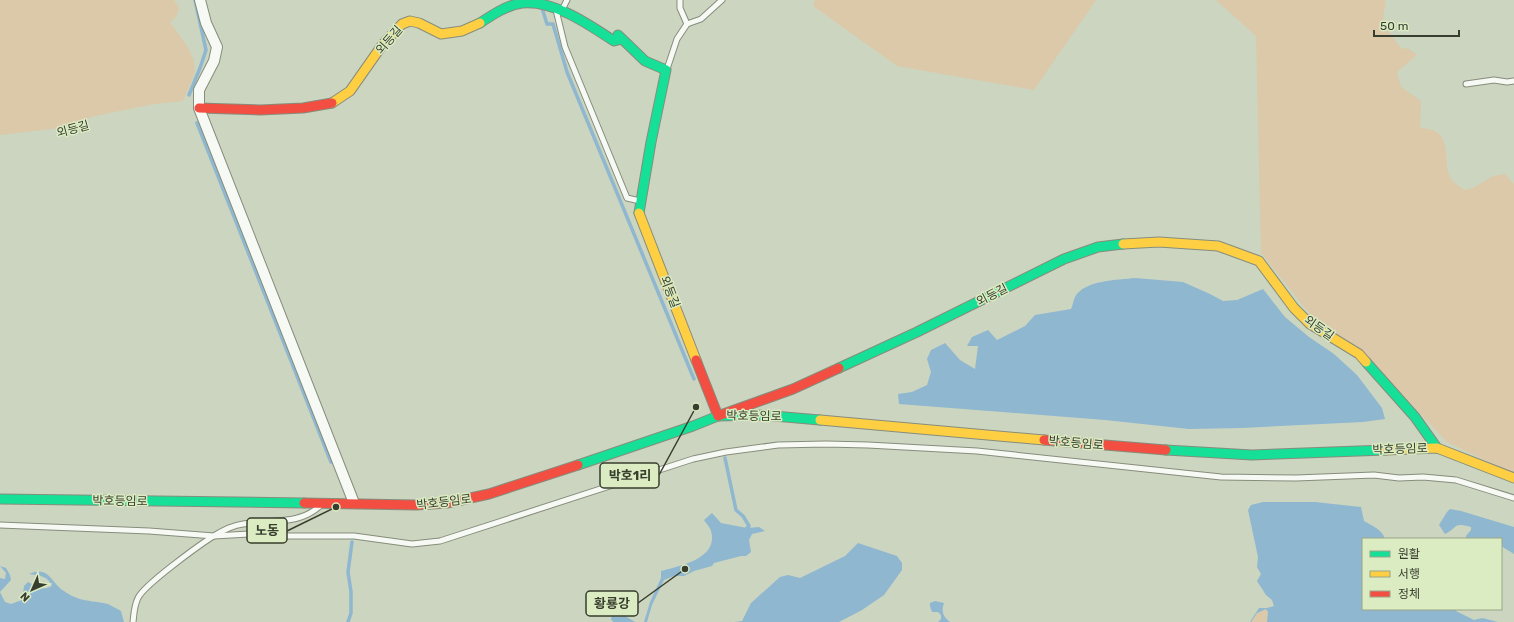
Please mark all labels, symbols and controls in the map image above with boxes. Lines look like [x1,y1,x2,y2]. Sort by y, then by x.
scale bar [1374,12,1459,38]
text: 50 m [1380,19,1408,33]
street label: 외등길 [373,23,405,57]
street label: 외등길 [55,118,91,140]
street label: 외등길 [658,274,682,310]
street label: 외등길 [974,281,1010,309]
street label: 외등길 [1301,313,1337,343]
street label: 박호등임로 [726,409,782,423]
street label: 박호등임로 [1048,434,1104,452]
street label: 박호등임로 [1372,441,1428,457]
callout: 박호1리 [600,463,659,488]
text: 박호1리 [609,468,651,483]
street label: 박호등임로 [416,492,472,512]
street label: 박호등임로 [92,494,148,508]
callout: 노동 [247,518,287,543]
text: 노동 [255,523,279,538]
legend [1362,538,1502,610]
text: 원활 [1398,547,1420,561]
text: 서행 [1398,567,1420,581]
north arrow [12,570,52,610]
text: 정체 [1398,587,1420,601]
text: N [18,589,33,604]
callout: 황룡강 [586,591,638,616]
text: 황룡강 [594,596,630,611]

